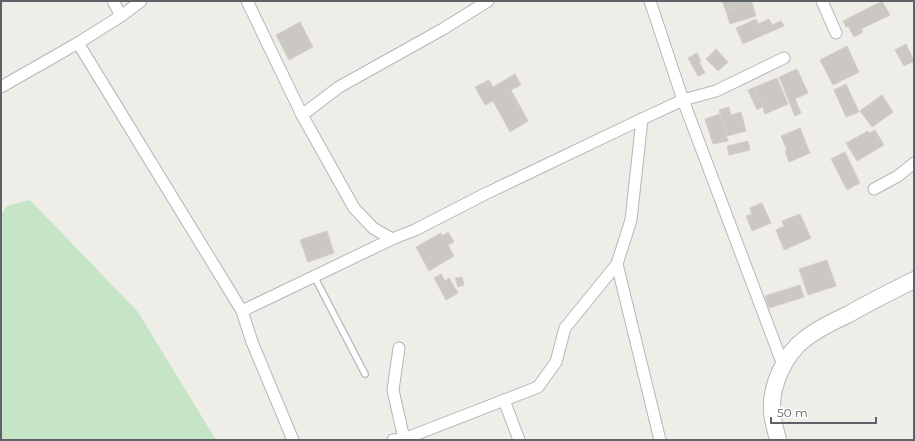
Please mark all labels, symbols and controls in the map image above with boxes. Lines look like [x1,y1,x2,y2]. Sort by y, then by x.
scale bar [771,399,876,425]
text: 50 m [777,405,808,420]

